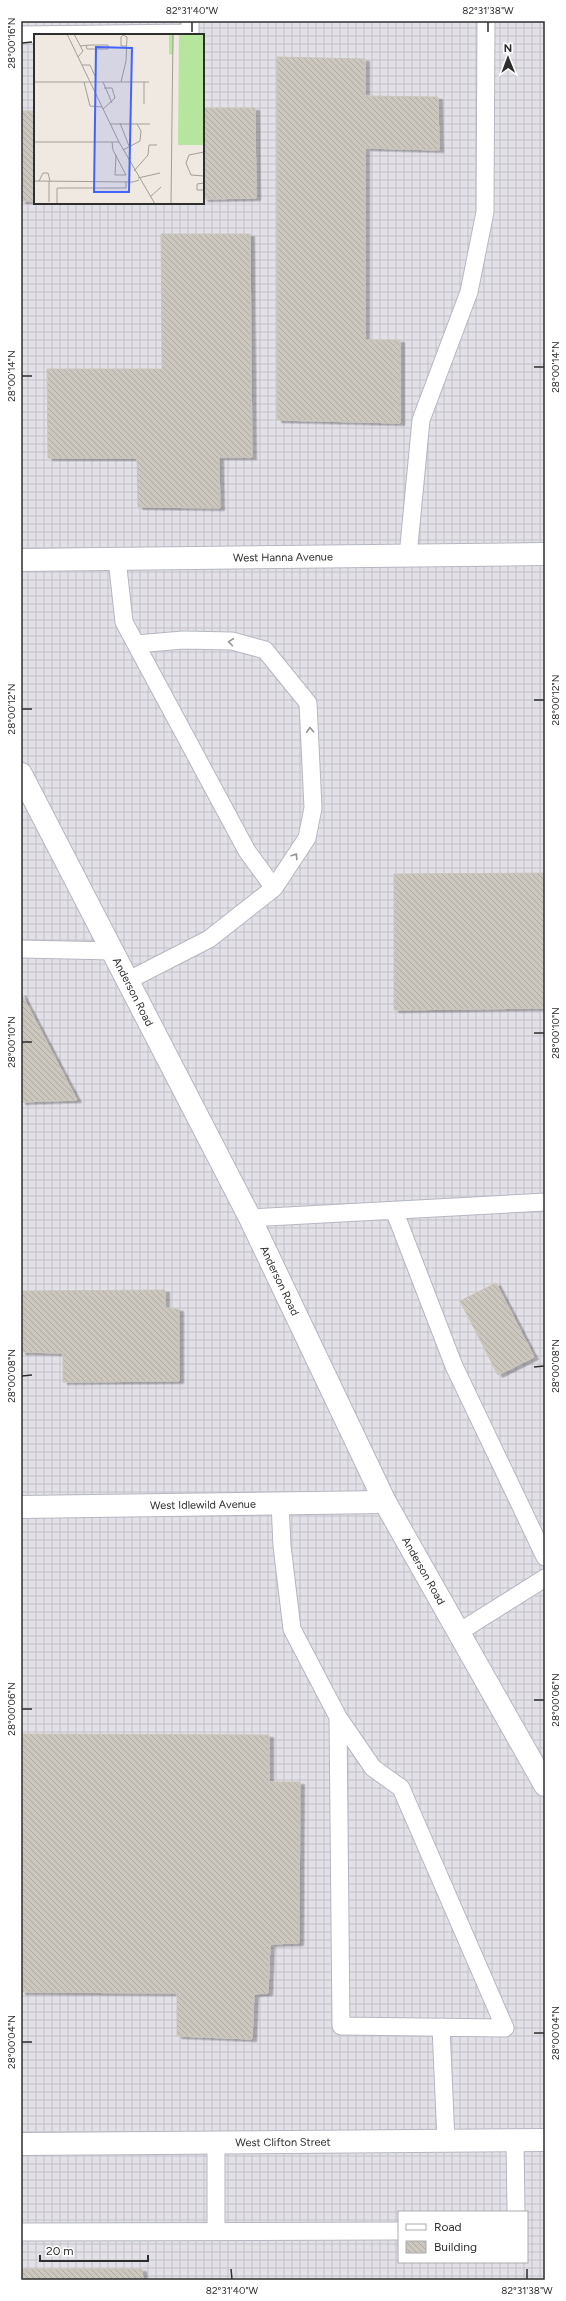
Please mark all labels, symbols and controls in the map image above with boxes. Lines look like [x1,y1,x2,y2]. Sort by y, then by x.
text: 82°31'40"W [166,4,219,17]
text: 82°31'38"W [462,4,514,17]
text: 28°00'16"N [5,18,18,68]
inset map [34,34,204,204]
north arrow [488,38,528,78]
text: N [503,42,512,55]
text: 28°00'14"N [549,341,562,393]
text: 28°00'14"N [5,350,18,402]
street label: West Hanna Avenue [233,550,333,564]
one-way arrow [228,638,234,647]
text: 28°00'12"N [549,675,562,725]
text: 28°00'12"N [5,684,18,734]
one-way arrow [305,727,314,733]
one-way arrow [290,853,298,860]
street label: Anderson Road [110,955,156,1028]
text: 28°00'10"N [549,1007,562,1059]
text: 28°00'10"N [5,1016,18,1068]
street label: Anderson Road [258,1244,302,1318]
text: 28°00'08"N [549,1339,562,1393]
text: 28°00'08"N [5,1349,18,1403]
street label: West Idlewild Avenue [150,1497,256,1512]
street label: Anderson Road [400,1535,448,1607]
text: 28°00'06"N [549,1673,562,1727]
text: 28°00'06"N [5,1682,18,1736]
text: 28°00'04"N [549,2006,562,2060]
text: 28°00'04"N [5,2015,18,2069]
street label: West Clifton Street [235,2135,331,2149]
legend [398,2211,528,2263]
text: Road [434,2220,462,2234]
scale bar [40,2237,148,2263]
text: Building [434,2240,477,2254]
text: 20 m [46,2244,74,2258]
text: 82°31'40"W [206,2284,259,2297]
text: 82°31'38"W [501,2284,553,2297]

